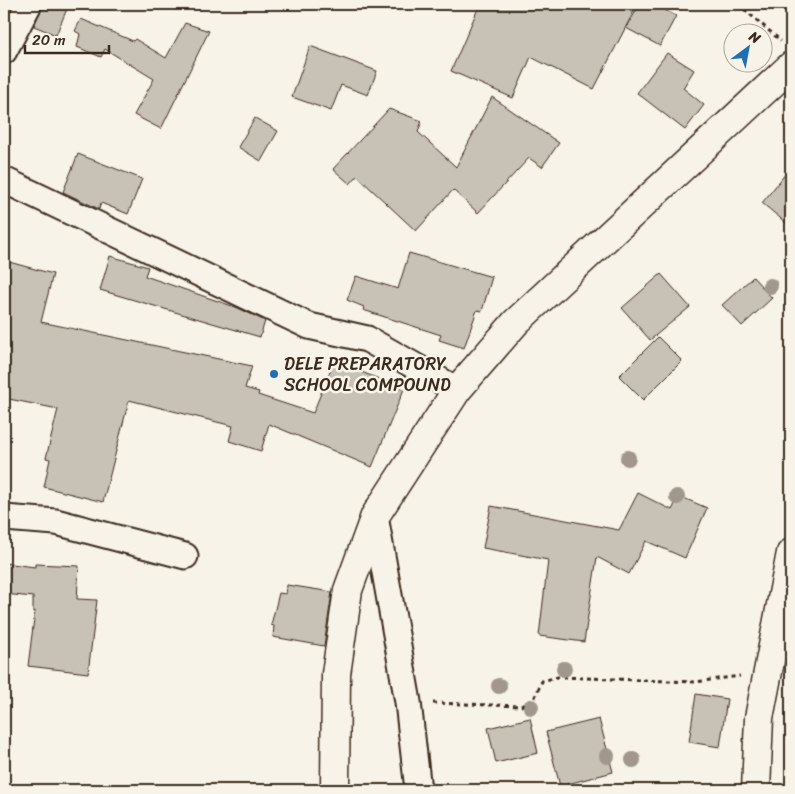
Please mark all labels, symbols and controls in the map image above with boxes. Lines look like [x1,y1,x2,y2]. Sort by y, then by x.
scale bar [25,22,109,54]
north arrow [722,22,772,72]
text: N [743,24,766,51]
text: 20 m [32,27,66,53]
place label: DELE PREPARATORY SCHOOL COMPOUND [284,348,451,401]
marker: DELE PREPARATORY SCHOOL COMPOUND [268,368,280,380]

